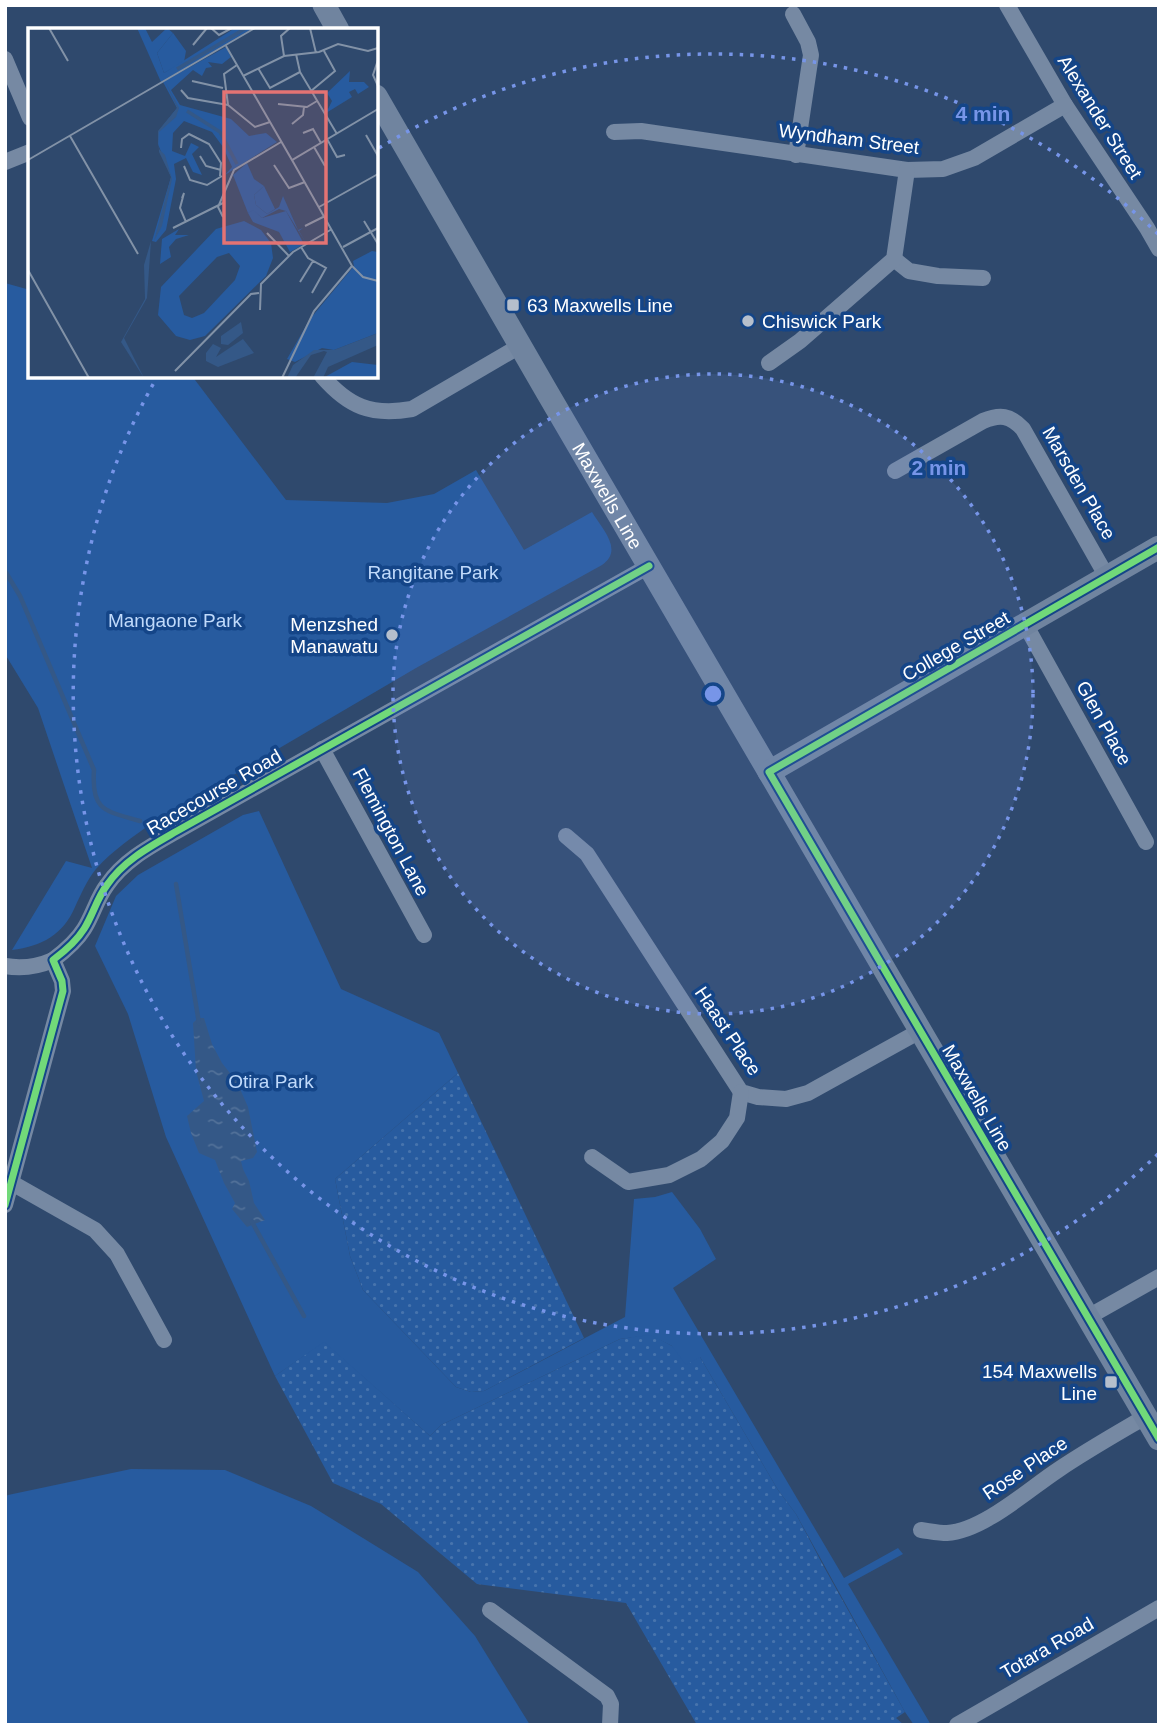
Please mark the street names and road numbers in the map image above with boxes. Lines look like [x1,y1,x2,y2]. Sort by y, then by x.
street label: Alexander Street [1054,51,1147,183]
street label: Wyndham Street [778,120,921,158]
street label: Marsden Place [1038,423,1120,543]
street label: Maxwells Line [568,439,647,553]
street label: College Street [899,606,1014,685]
street label: Glen Place [1072,677,1136,769]
street label: Racecourse Road [143,745,285,839]
street label: Flemington Lane [349,765,433,899]
street label: Haast Place [691,983,765,1079]
street label: Maxwells Line [938,1041,1016,1155]
street label: Rose Place [979,1432,1071,1504]
street label: Totara Road [997,1613,1097,1683]

